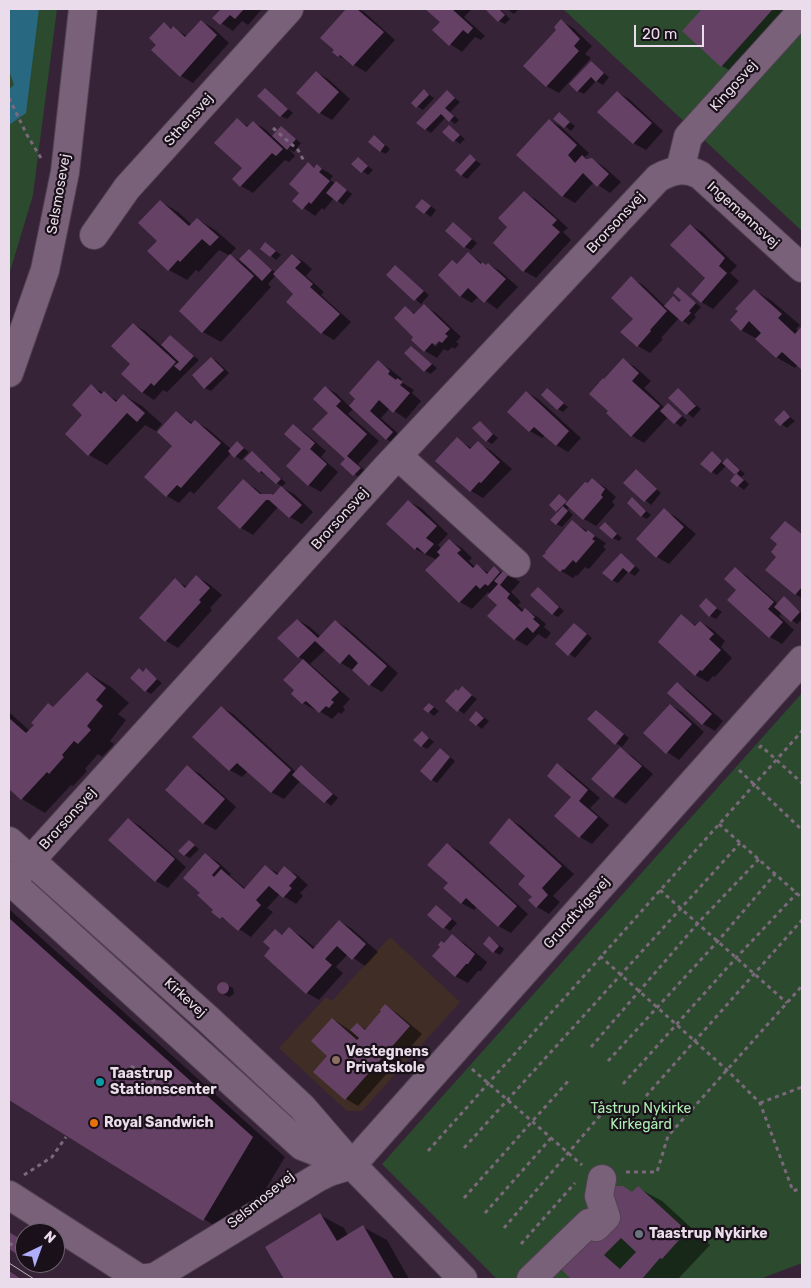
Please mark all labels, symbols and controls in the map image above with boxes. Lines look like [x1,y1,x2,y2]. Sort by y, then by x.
scale bar [636,15,706,47]
text: 20 m [642,25,677,43]
street label: Kingosvej [707,57,761,115]
street label: Sthensvej [161,90,217,150]
street label: Selsmosevej [44,153,74,235]
street label: Ingemannsvej [703,178,783,252]
street label: Brorsonsvej [583,189,649,257]
street label: Brorsonsvej [308,485,372,553]
street label: Brorsonsvej [36,785,100,853]
street label: Grundtvigsvej [540,874,614,952]
street label: Kirkevej [161,975,209,1021]
place label: Vestegnens Privatskole [346,1044,429,1076]
marker: Vestegnens Privatskole [330,1054,342,1066]
place label: Taastrup Stationscenter [110,1066,217,1098]
marker: Taastrup Stationscenter [94,1076,106,1088]
park label: Tåstrup Nykirke Kirkegård [591,1101,691,1134]
place label: Royal Sandwich [104,1115,214,1131]
marker: Royal Sandwich [88,1117,100,1129]
street label: Selsmosevej [224,1168,298,1232]
north arrow [15,1223,65,1273]
place label: Taastrup Nykirke [649,1226,768,1242]
text: N [40,1228,59,1247]
marker: Taastrup Nykirke [633,1228,645,1240]

